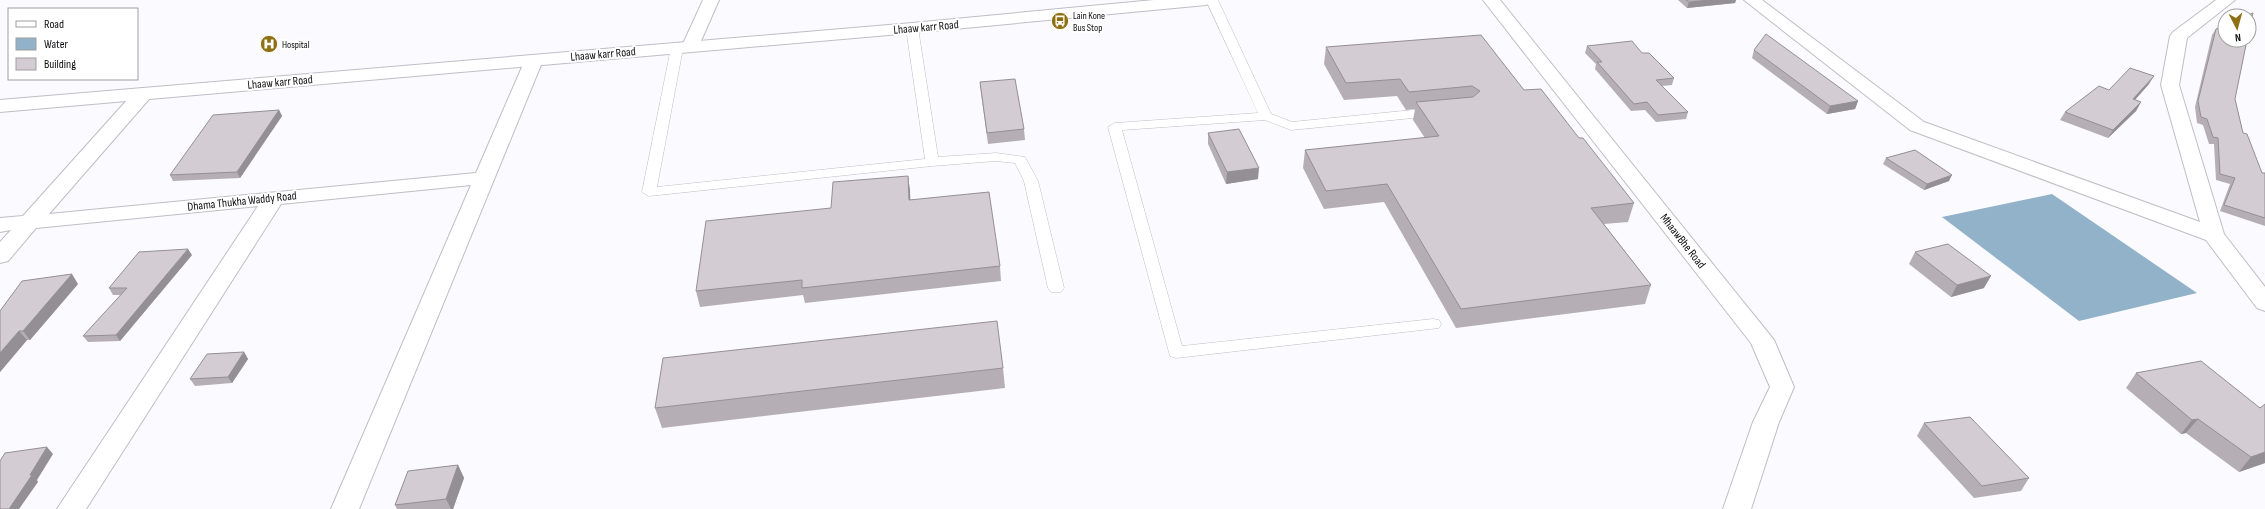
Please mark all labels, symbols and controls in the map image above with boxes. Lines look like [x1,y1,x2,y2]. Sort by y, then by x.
legend [8,8,138,80]
north arrow [2217,8,2257,48]
place label: Lain Kone Bus Stop [1073,10,1105,34]
bus stop icon: Lain Kone Bus Stop [1050,11,1070,31]
text: Road [44,17,64,32]
street label: Lhaaw karr Road [893,17,959,38]
text: N [2234,31,2242,44]
hospital icon: Hospital [259,34,279,54]
text: Water [44,37,68,52]
place label: Hospital [282,39,310,51]
street label: Lhaaw karr Road [570,44,636,65]
text: Building [44,57,76,72]
street label: Lhaaw karr Road [247,72,313,93]
street label: Dhama Thukha Waddy Road [187,188,297,215]
street label: MhaawBhe Road [1657,211,1709,272]

